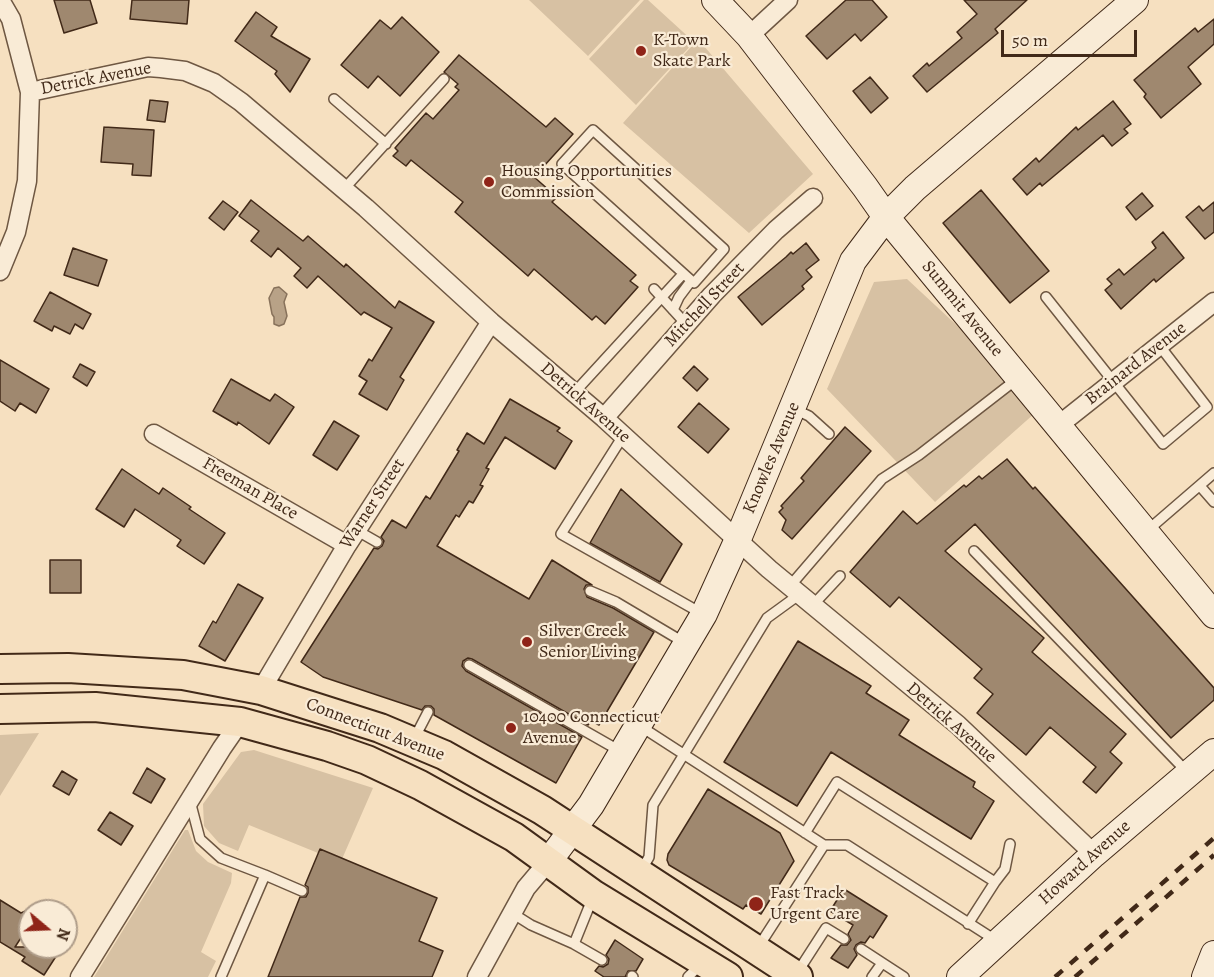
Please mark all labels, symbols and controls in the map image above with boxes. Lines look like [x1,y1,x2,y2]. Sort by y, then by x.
scale bar [1004,18,1140,56]
text: 50 m [1012,28,1048,52]
place label: K-Town Skate Park [653,30,731,72]
marker: K-Town Skate Park [634,44,648,58]
street label: Detrick Avenue [39,58,153,100]
place label: Housing Opportunities Commission [501,161,672,204]
marker: Housing Opportunities Commission [482,175,496,189]
street label: Summit Avenue [917,257,1007,361]
street label: Mitchell Street [660,258,750,352]
street label: Brainard Avenue [1081,318,1191,410]
street label: Detrick Avenue [536,358,634,448]
street label: Knowles Avenue [739,399,805,517]
street label: Freeman Place [198,453,302,525]
street label: Warner Street [336,455,410,553]
place label: Silver Creek Senior Living [539,621,637,664]
marker: Silver Creek Senior Living [520,635,534,649]
street label: Detrick Avenue [902,678,1000,768]
street label: Connecticut Avenue [303,694,447,766]
place label: 10400 Connecticut Avenue [523,707,659,750]
marker: 10400 Connecticut Avenue [504,721,518,735]
street label: Howard Avenue [1035,816,1135,910]
place label: Fast Track Urgent Care [770,883,860,926]
marker: Fast Track Urgent Care [747,895,765,913]
north arrow [18,899,78,959]
text: N [51,925,75,943]

